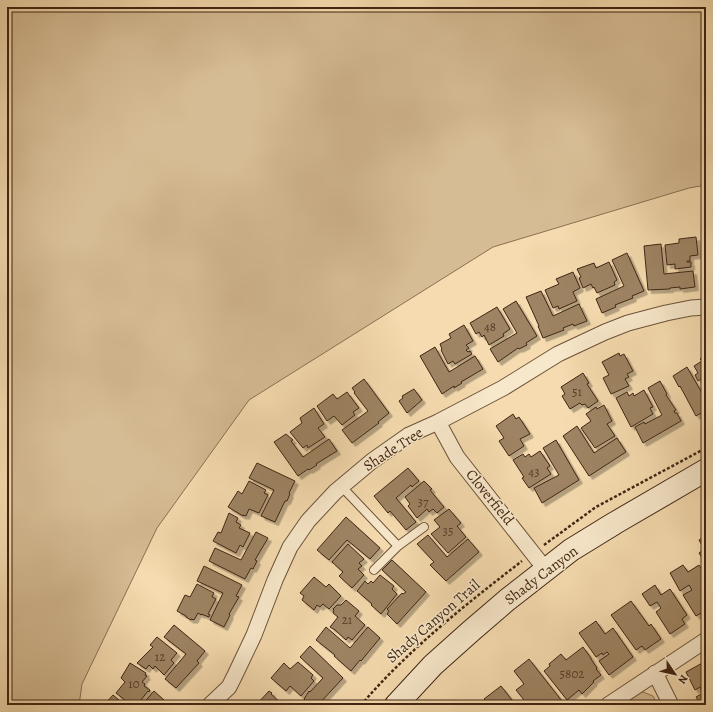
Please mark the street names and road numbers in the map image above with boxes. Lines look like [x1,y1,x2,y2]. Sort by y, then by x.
street label: Shade Tree [359,422,427,476]
street label: Cloverfield [461,465,519,530]
street label: Shady Canyon [500,541,582,609]
street label: Shady Canyon Trail [382,574,484,667]

